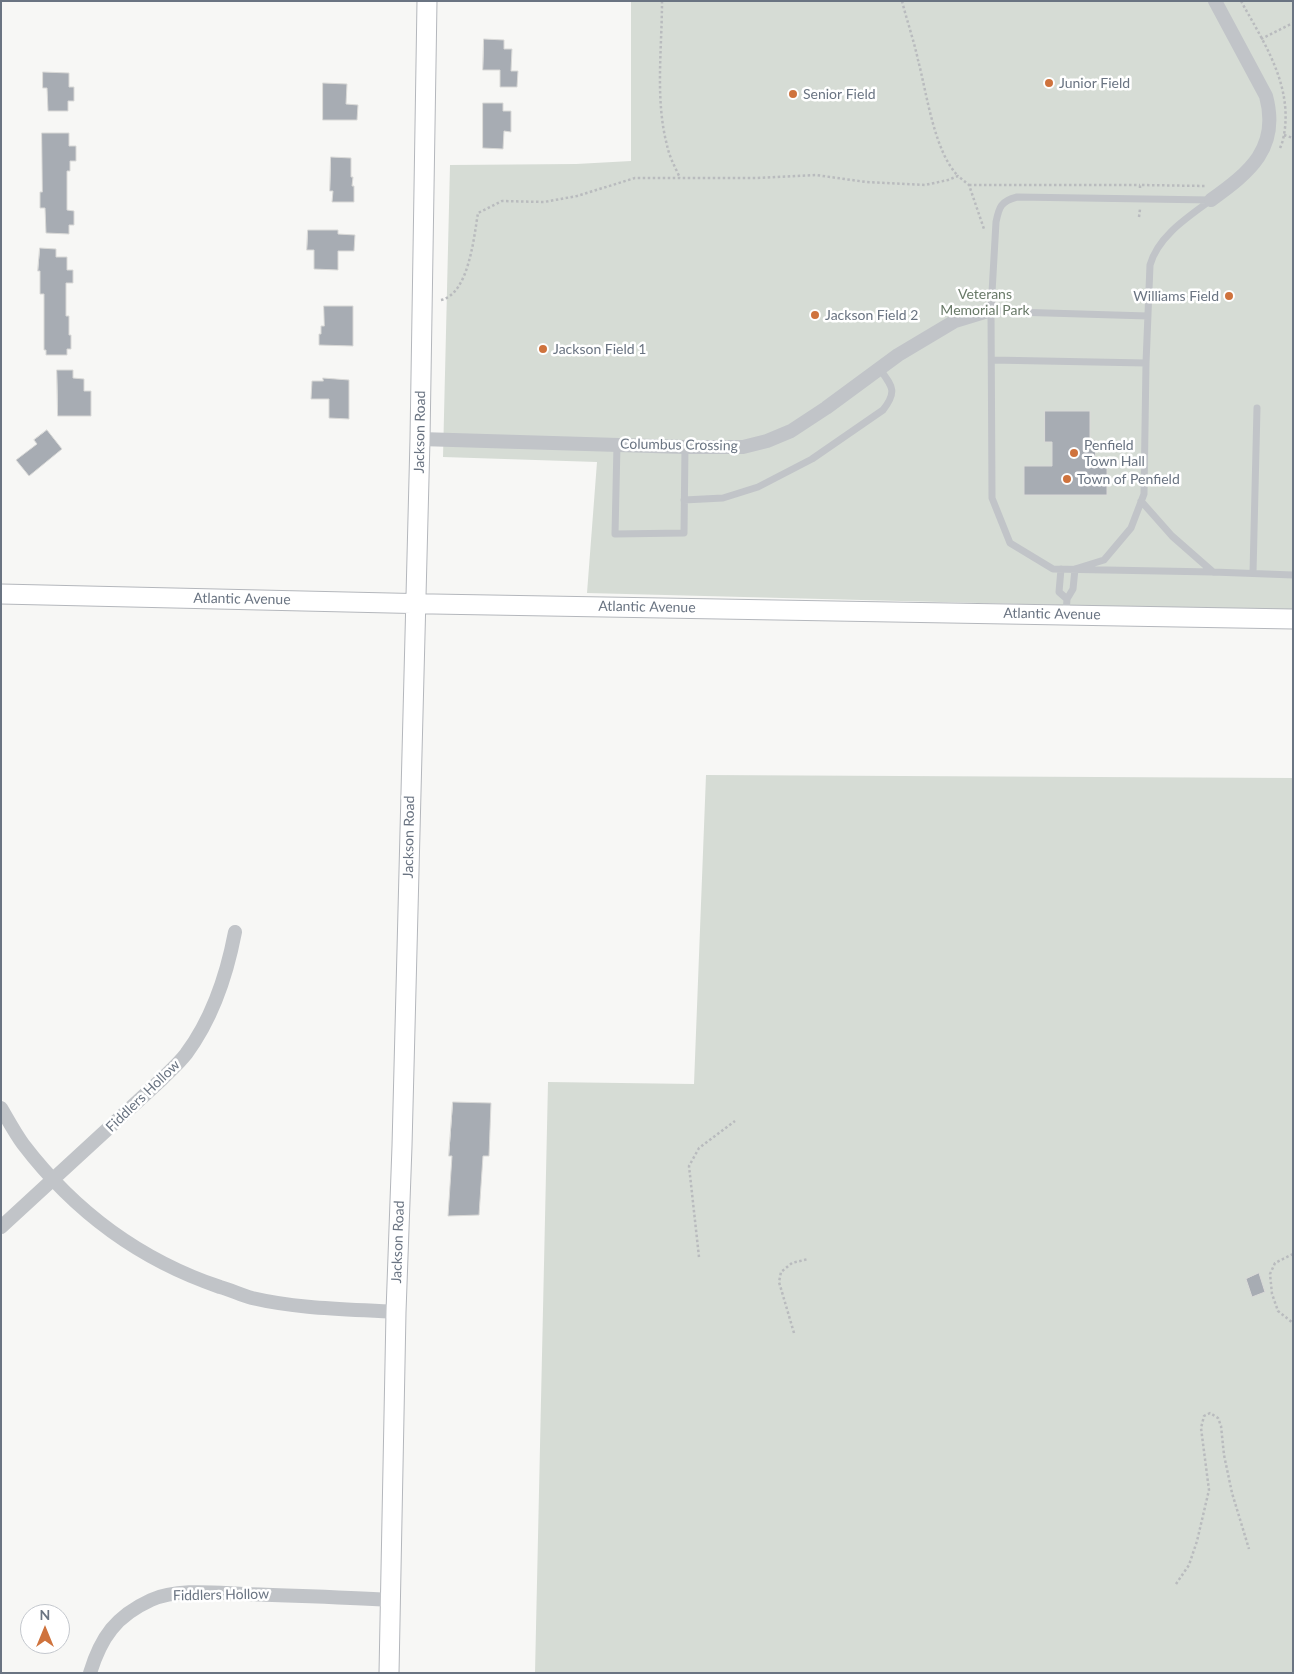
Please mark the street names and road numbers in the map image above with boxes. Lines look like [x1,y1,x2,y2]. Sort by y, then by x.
street label: Jackson Road [411,390,429,474]
street label: Columbus Crossing [620,436,738,454]
street label: Atlantic Avenue [193,590,291,608]
street label: Atlantic Avenue [598,598,696,616]
street label: Atlantic Avenue [1003,605,1101,623]
street label: Jackson Road [400,795,418,879]
street label: Fiddlers Hollow [103,1057,183,1135]
street label: Jackson Road [388,1200,408,1284]
street label: Fiddlers Hollow [173,1586,269,1604]

